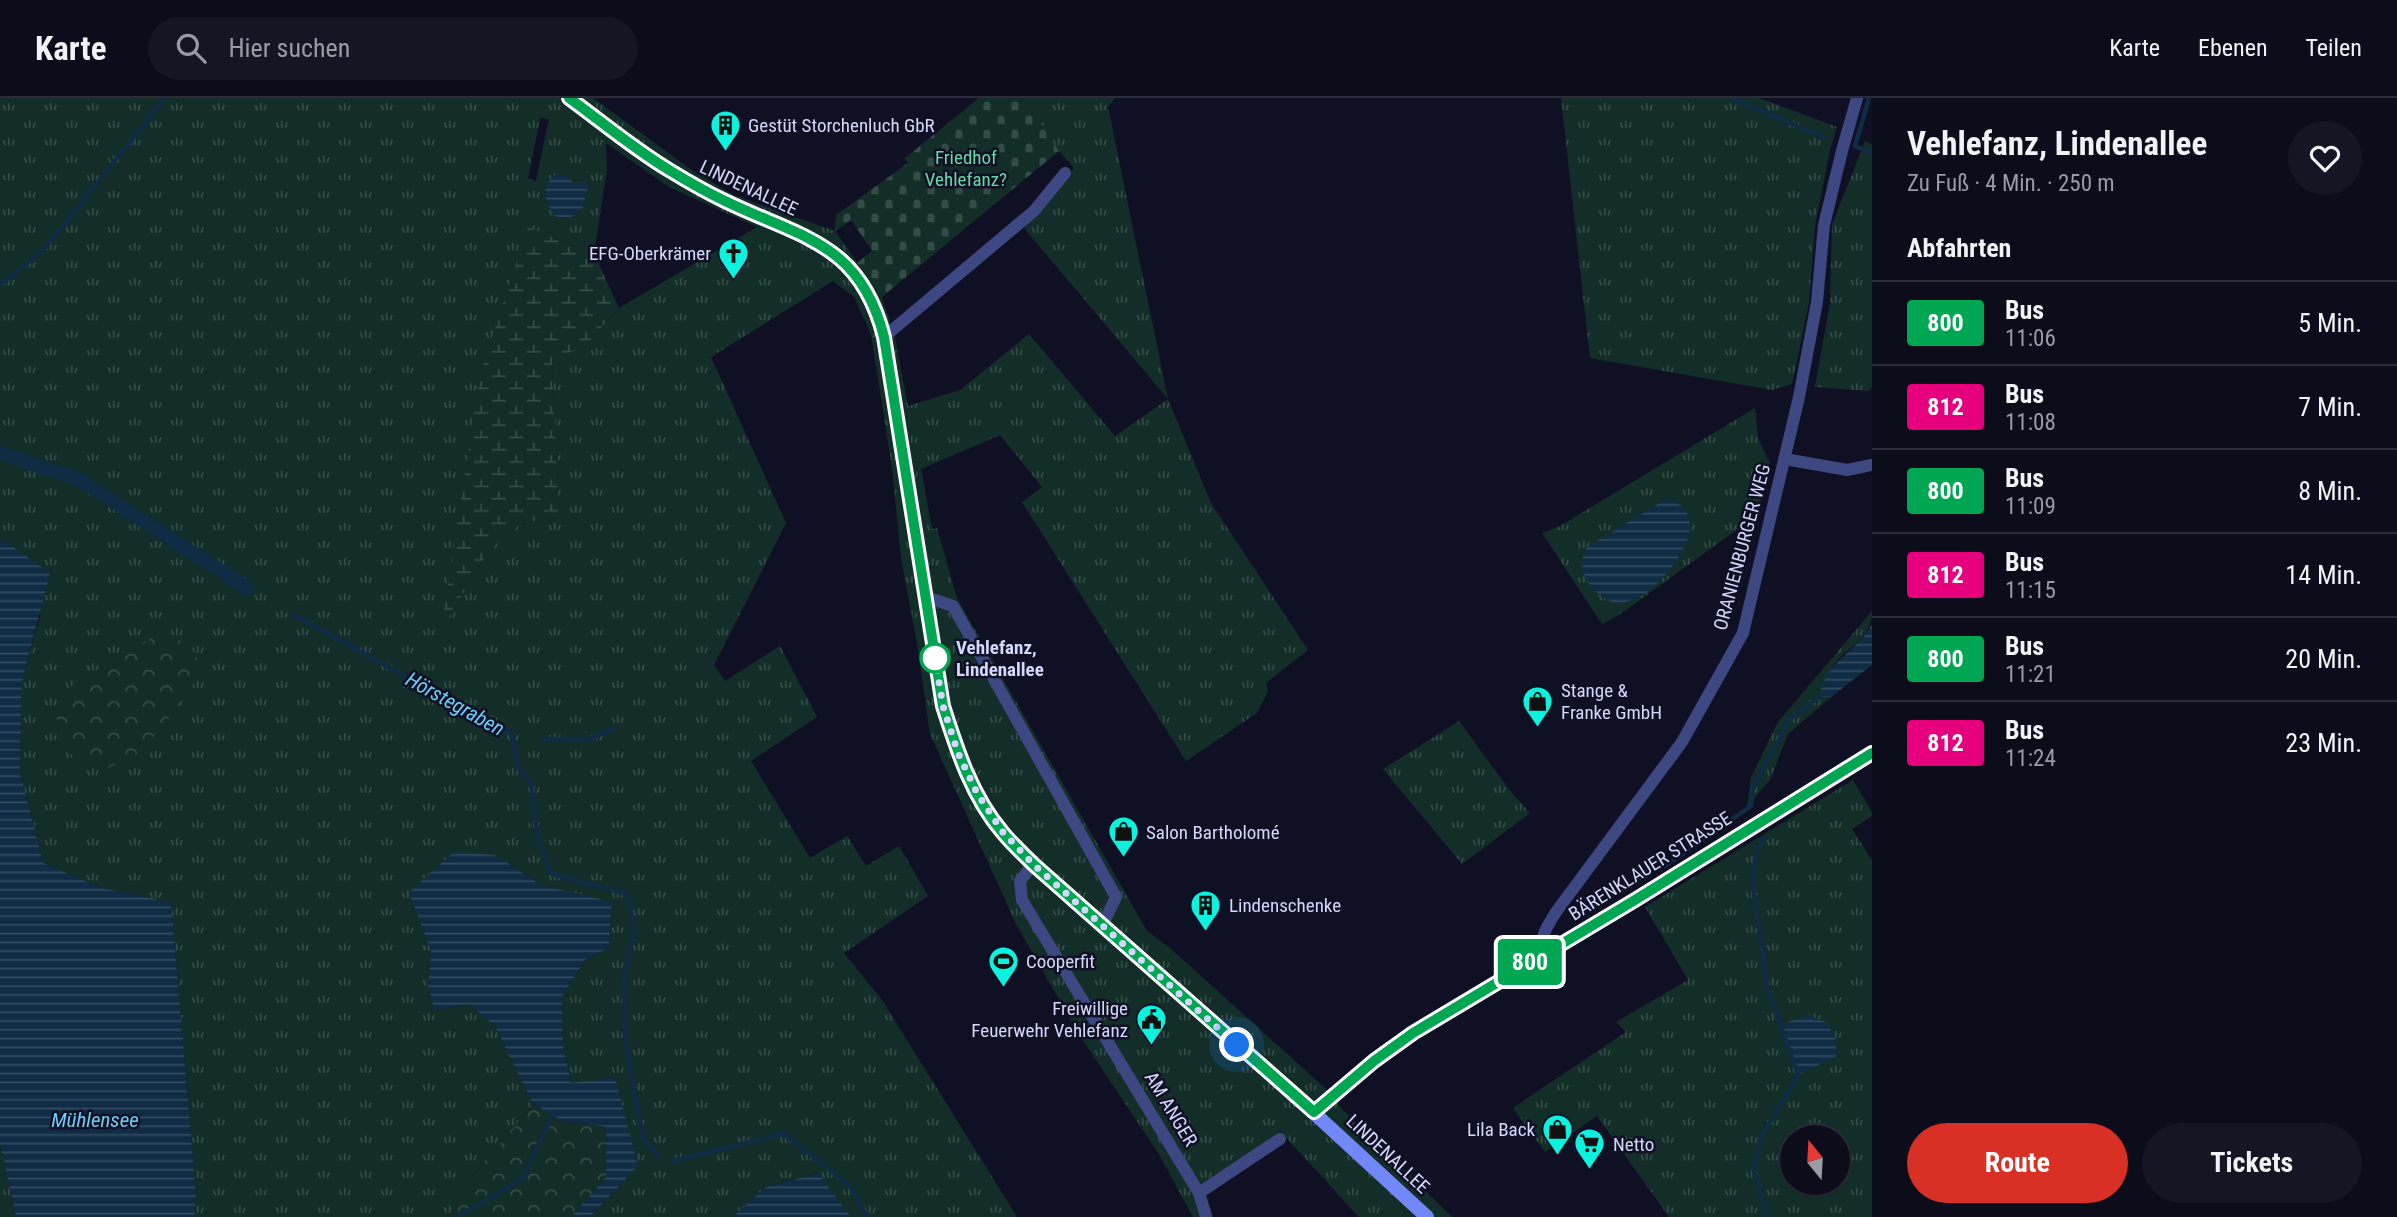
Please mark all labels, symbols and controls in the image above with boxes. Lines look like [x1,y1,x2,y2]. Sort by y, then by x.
search box [148,17,638,80]
text: Karte [35,29,106,68]
icon: search [172,29,210,67]
text: Hier suchen [228,33,350,63]
text: Karte [2109,34,2160,62]
text: Ebenen [2198,34,2268,62]
text: Teilen [2306,34,2362,62]
building icon: Gestüt Storchenluch GbR [708,108,742,152]
place label: Gestüt Storchenluch GbR [748,114,935,137]
button: heart [2288,121,2362,195]
text: Vehlefanz, Lindenallee [1907,124,2207,163]
park label: Friedhof Vehlefanz? [925,146,1007,191]
street label: LINDENALLEE [696,155,802,221]
text: Zu Fuß · 4 Min. · 250 m [1907,170,2115,197]
text: Abfahrten [1907,233,2011,263]
church icon: EFG-Oberkrämer [717,236,751,280]
place label: EFG-Oberkrämer [589,242,711,265]
text: Bus [2005,295,2044,325]
text: 5 Min. [2298,308,2362,338]
text: 800 [1927,309,1964,337]
text: 11:06 [2005,325,2056,352]
text: Bus [2005,379,2044,409]
text: 7 Min. [2298,392,2362,422]
text: 812 [1927,393,1964,421]
text: 11:08 [2005,409,2056,436]
street label: ORANIENBURGER WEG [1709,461,1775,633]
text: Bus [2005,463,2044,493]
text: 8 Min. [2298,476,2362,506]
text: 800 [1927,477,1964,505]
text: 11:09 [2005,493,2056,520]
text: Bus [2005,547,2044,577]
text: 14 Min. [2285,560,2362,590]
text: 812 [1927,561,1964,589]
text: 11:15 [2005,577,2056,604]
text: Bus [2005,631,2044,661]
place label: Vehlefanz, Lindenallee [956,636,1044,681]
marker: Vehlefanz, Lindenallee [920,643,950,673]
text: 20 Min. [2285,644,2362,674]
text: 800 [1927,645,1964,673]
text: 11:21 [2005,661,2056,688]
water label: Hörstegraben [402,667,508,741]
place label: Stange & Franke GmbH [1561,679,1662,724]
shop icon: Stange & Franke GmbH [1521,684,1555,728]
text: Bus [2005,715,2044,745]
text: 23 Min. [2285,728,2362,758]
text: 812 [1927,729,1964,757]
text: 11:24 [2005,745,2056,772]
street label: BÄRENKLAUER STRASSE [1564,807,1736,925]
shop icon: Salon Bartholomé [1106,815,1140,859]
place label: Salon Bartholomé [1146,821,1280,844]
building icon: Lindenschenke [1189,888,1223,932]
place label: Lindenschenke [1229,894,1341,917]
line badge: 800 [1490,939,1570,985]
sports icon: Cooperfit [986,944,1020,988]
text: 800 [1512,948,1548,976]
place label: Cooperfit [1026,950,1095,973]
place label: Freiwillige Feuerwehr Vehlefanz [971,997,1128,1042]
public building icon: Freiwillige Feuerwehr Vehlefanz [1134,1002,1168,1046]
your location [1219,1027,1254,1062]
street label: AM ANGER [1140,1067,1202,1151]
water label: Mühlensee [51,1108,139,1132]
street label: LINDENALLEE [1341,1110,1435,1198]
shop icon: Lila Back [1541,1112,1575,1156]
place label: Lila Back [1467,1118,1535,1141]
button: Route [1907,1123,2128,1203]
button: Tickets [2142,1123,2362,1203]
north arrow [1780,1125,1850,1195]
map controls [1780,1125,1850,1195]
supermarket icon: Netto [1573,1127,1607,1171]
place label: Netto [1613,1133,1654,1156]

